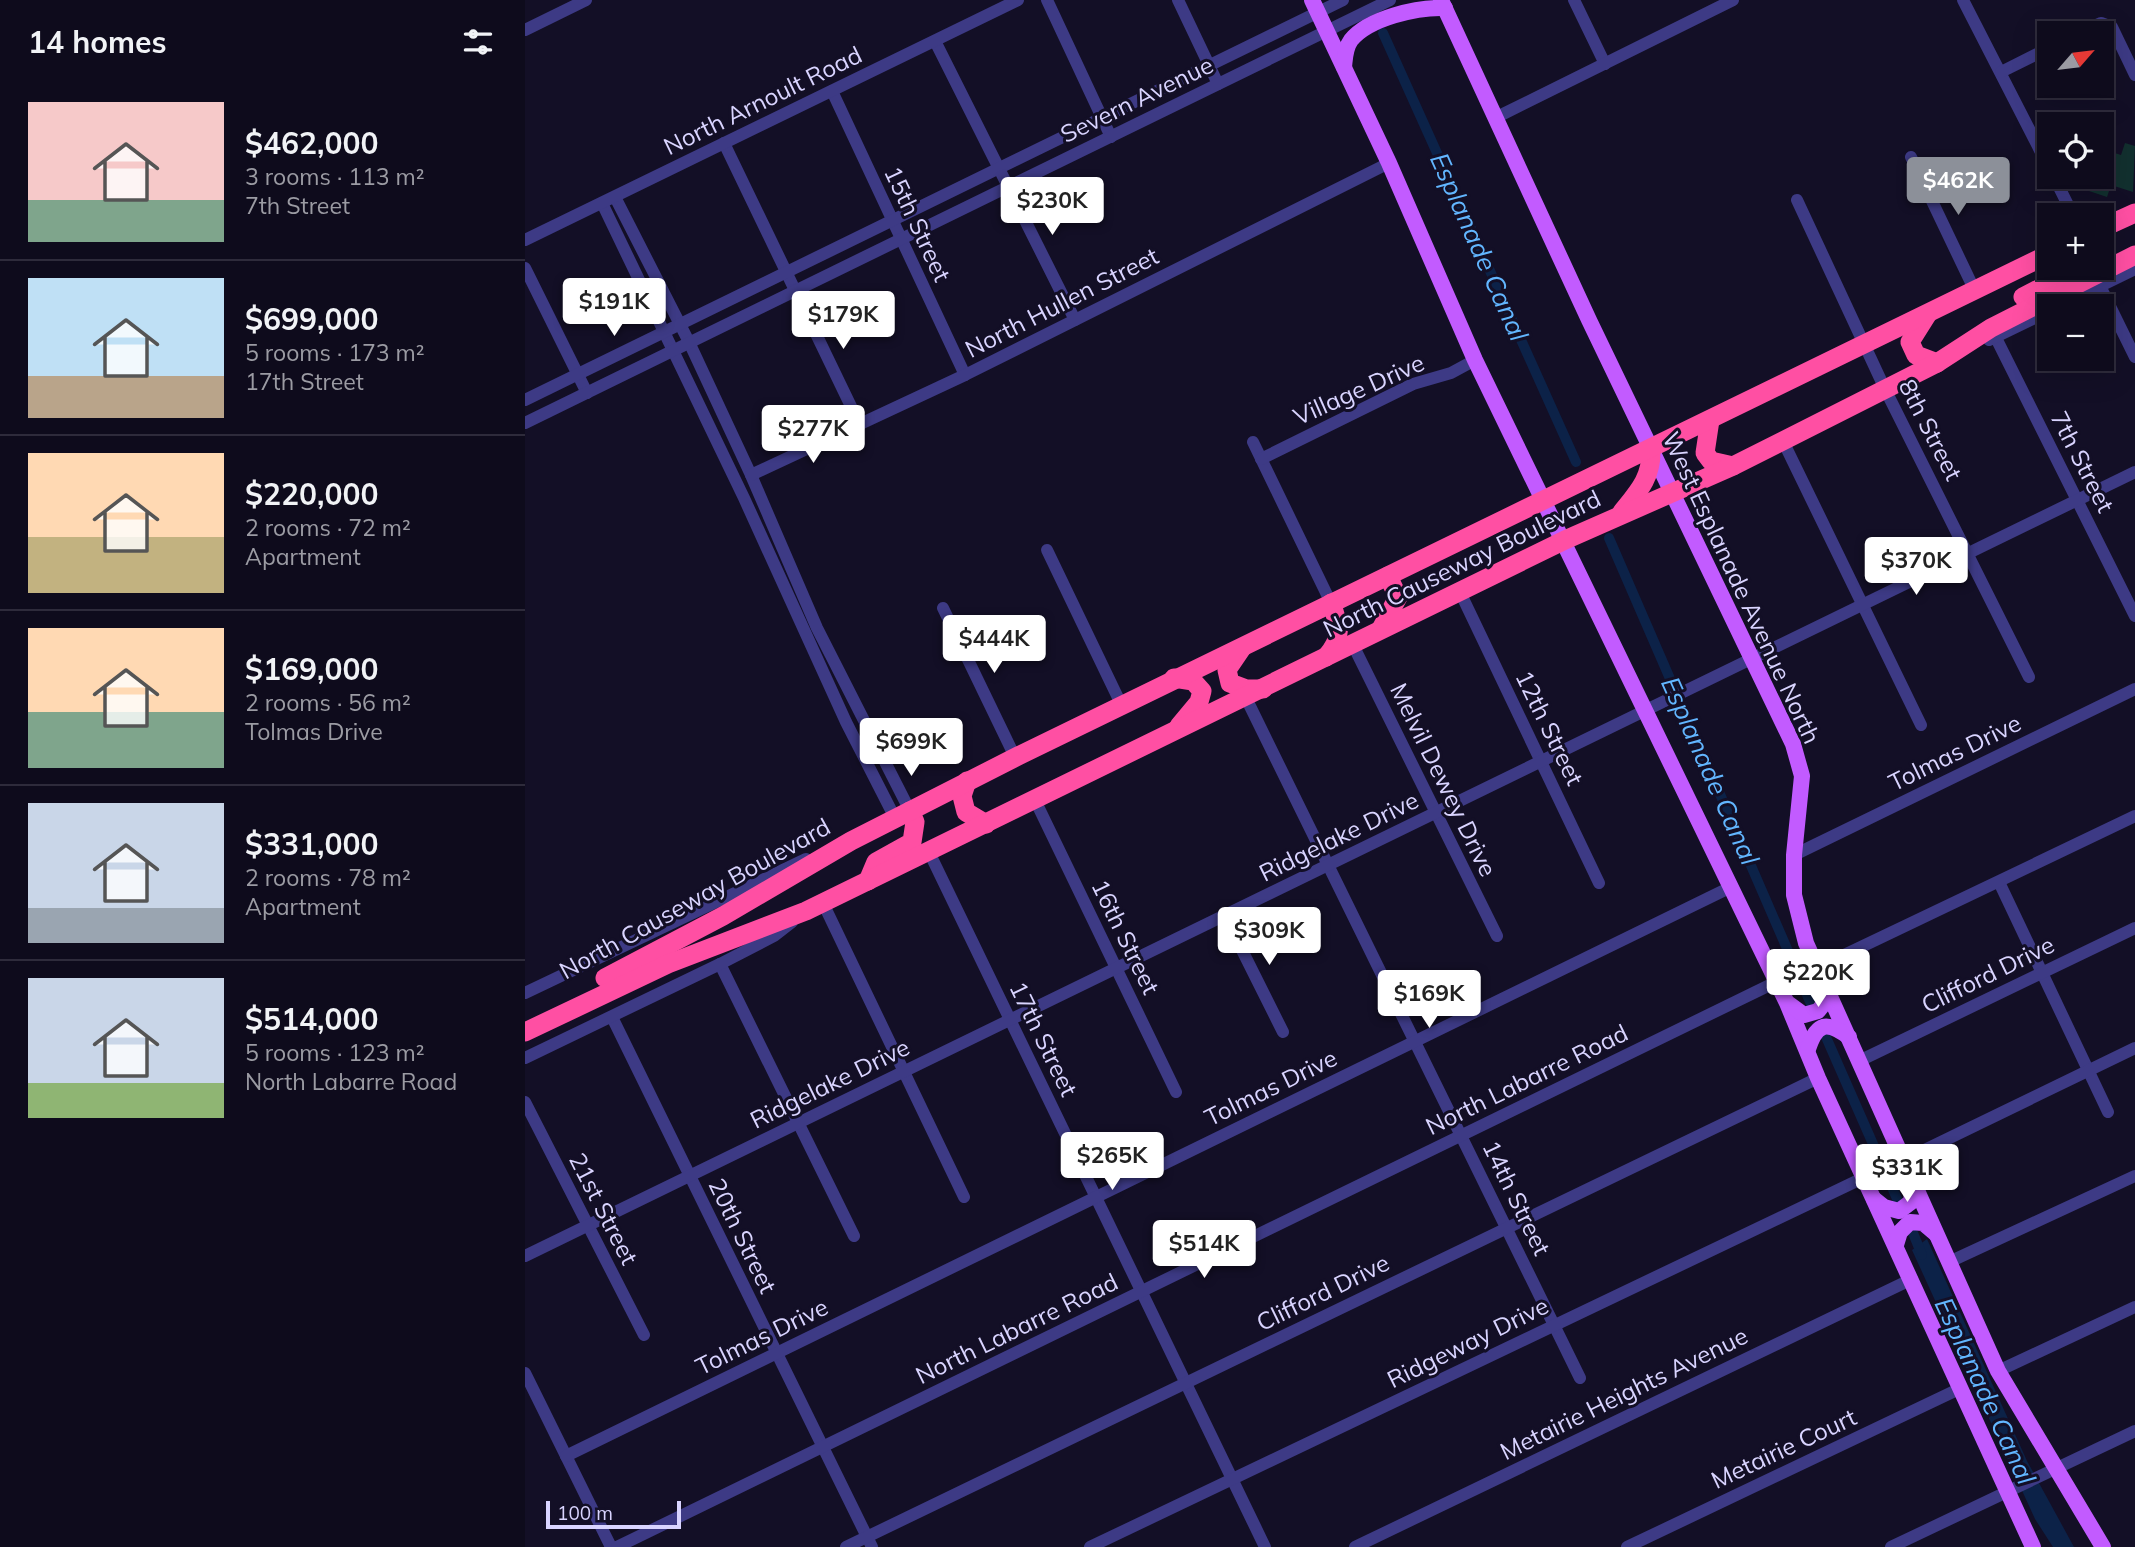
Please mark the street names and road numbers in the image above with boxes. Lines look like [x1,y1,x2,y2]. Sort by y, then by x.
street label: North Arnoult Road [659,39,867,161]
street label: Severn Avenue [1055,49,1218,149]
street label: 15th Street [878,161,958,286]
street label: North Hullen Street [960,240,1163,364]
street label: Village Drive [1289,347,1429,431]
street label: 8th Street [1893,374,1969,485]
street label: 7th Street [2045,406,2121,517]
street label: West Esplanade Avenue North [1656,427,1827,748]
street label: North Causeway Boulevard [1318,483,1605,643]
street label: 12th Street [1509,665,1591,790]
street label: Melvil Dewey Drive [1384,678,1504,881]
street label: Tolmas Drive [1883,707,2026,797]
street label: Ridgelake Drive [1254,785,1423,888]
street label: North Causeway Boulevard [554,811,835,985]
street label: 16th Street [1085,874,1167,999]
street label: Clifford Drive [1916,929,2059,1019]
street label: 17th Street [1003,976,1085,1101]
street label: North Labarre Road [1420,1017,1633,1141]
street label: Ridgelake Drive [745,1032,914,1135]
street label: Tolmas Drive [1199,1042,1342,1132]
street label: 14th Street [1476,1135,1558,1260]
street label: 21st Street [563,1148,645,1270]
street label: 20th Street [702,1173,784,1298]
street label: Clifford Drive [1251,1247,1394,1337]
street label: North Labarre Road [910,1266,1123,1390]
street label: Ridgeway Drive [1382,1290,1553,1394]
street label: Tolmas Drive [690,1291,833,1381]
street label: Metairie Heights Avenue [1495,1320,1752,1466]
street label: Metairie Court [1706,1401,1861,1495]

